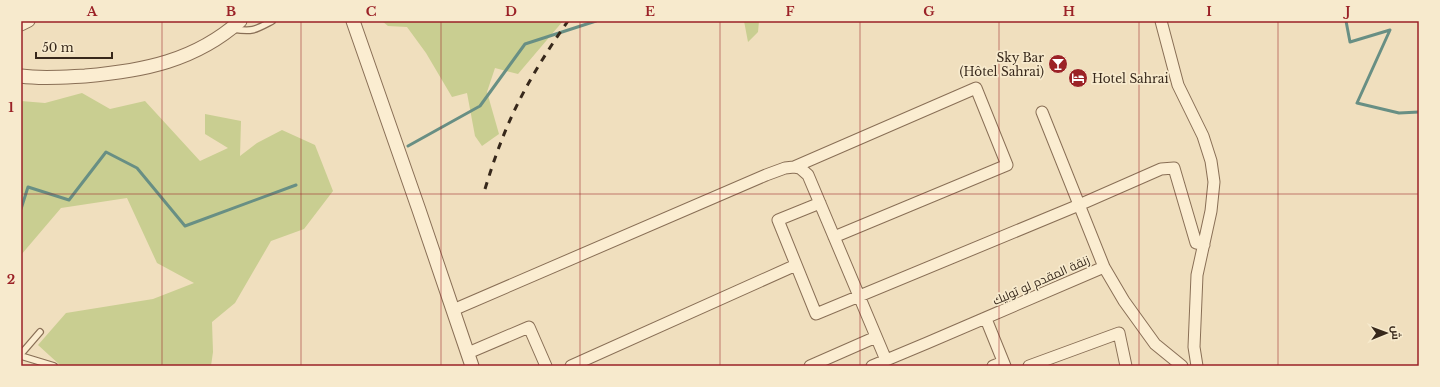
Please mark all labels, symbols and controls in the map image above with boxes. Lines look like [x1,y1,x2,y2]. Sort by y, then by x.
text: A [86,3,98,20]
text: B [226,3,236,20]
text: C [366,3,377,20]
text: D [505,3,517,20]
text: E [645,3,655,20]
text: F [786,3,795,20]
text: G [923,3,935,20]
text: H [1063,3,1075,20]
text: I [1206,3,1212,20]
text: J [1342,3,1351,20]
scale bar [36,34,112,60]
text: 50 m [42,40,74,55]
place label: Sky Bar (Hôtel Sahrai) [960,50,1044,79]
bar icon: Sky Bar (Hôtel Sahrai) [1047,53,1069,75]
hotel icon: Hotel Sahrai [1067,67,1089,89]
place label: Hotel Sahrai [1092,71,1169,86]
text: 1 [8,99,14,116]
street label: زنقة المقدم لو توليك [990,252,1092,309]
text: 2 [7,271,15,288]
north arrow [1366,313,1406,353]
text: ش [1389,326,1403,340]

